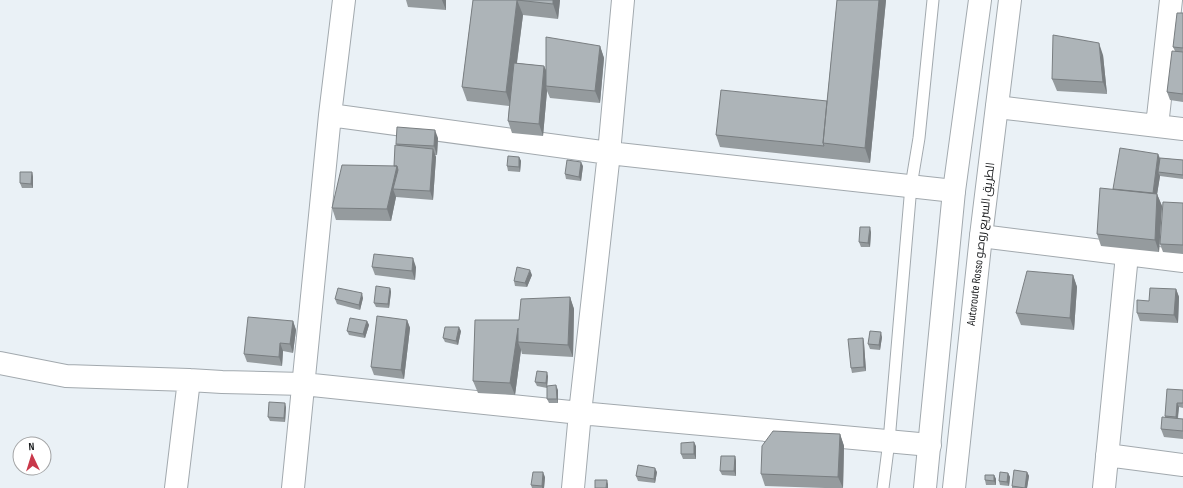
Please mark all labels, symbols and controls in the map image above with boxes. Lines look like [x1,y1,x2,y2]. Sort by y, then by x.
street label: Autoroute Rosso الطريق السريع روصو [963,162,998,327]
north arrow [12,436,52,476]
text: N [28,440,35,453]

